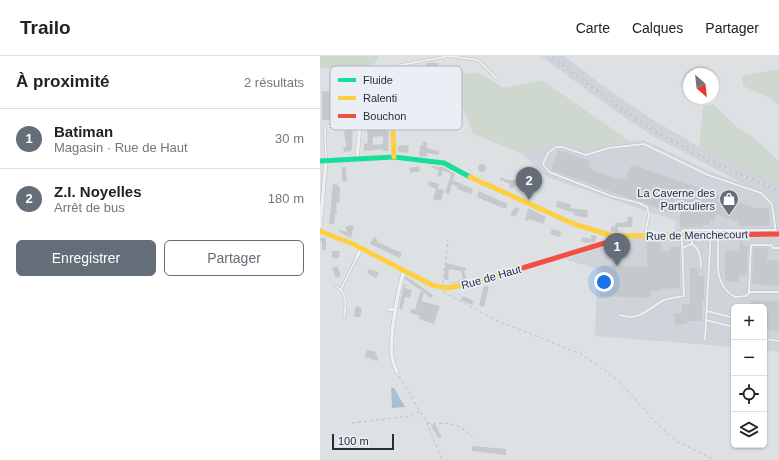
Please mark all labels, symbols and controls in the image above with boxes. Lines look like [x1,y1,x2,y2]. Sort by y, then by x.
text: Trailo [20,17,71,38]
text: Carte [576,20,610,36]
text: Calques [632,20,683,36]
text: Partager [705,20,759,36]
legend [330,66,462,130]
north arrow [683,68,719,104]
text: À proximité [16,72,110,91]
text: Fluide [363,74,393,86]
text: 2 résultats [244,75,304,90]
text: Ralenti [363,92,397,104]
text: Bouchon [363,110,406,122]
text: Batiman [54,123,113,140]
text: 1 [25,131,33,146]
text: 30 m [275,131,304,146]
text: Magasin · Rue de Haut [54,140,188,155]
pin: 2 [516,167,542,200]
text: Z.I. Noyelles [54,183,142,200]
place label: La Caverne des Particuliers [637,187,715,212]
shop icon: La Caverne des Particuliers [718,188,740,216]
text: 2 [25,191,33,206]
text: 180 m [268,191,304,206]
text: Arrêt de bus [54,200,125,215]
street label: Rue de Menchecourt [646,228,748,242]
pin: 1 [604,233,630,266]
button: Enregistrer [16,240,156,276]
button: Partager [164,240,304,276]
street label: Rue de Haut [460,263,522,291]
your location [594,272,614,292]
map controls [731,304,767,448]
button: + [731,304,767,340]
button: − [731,340,767,376]
button: locate [731,376,767,412]
button: layers [731,412,767,448]
scale bar [332,432,394,451]
text: 100 m [338,435,369,447]

